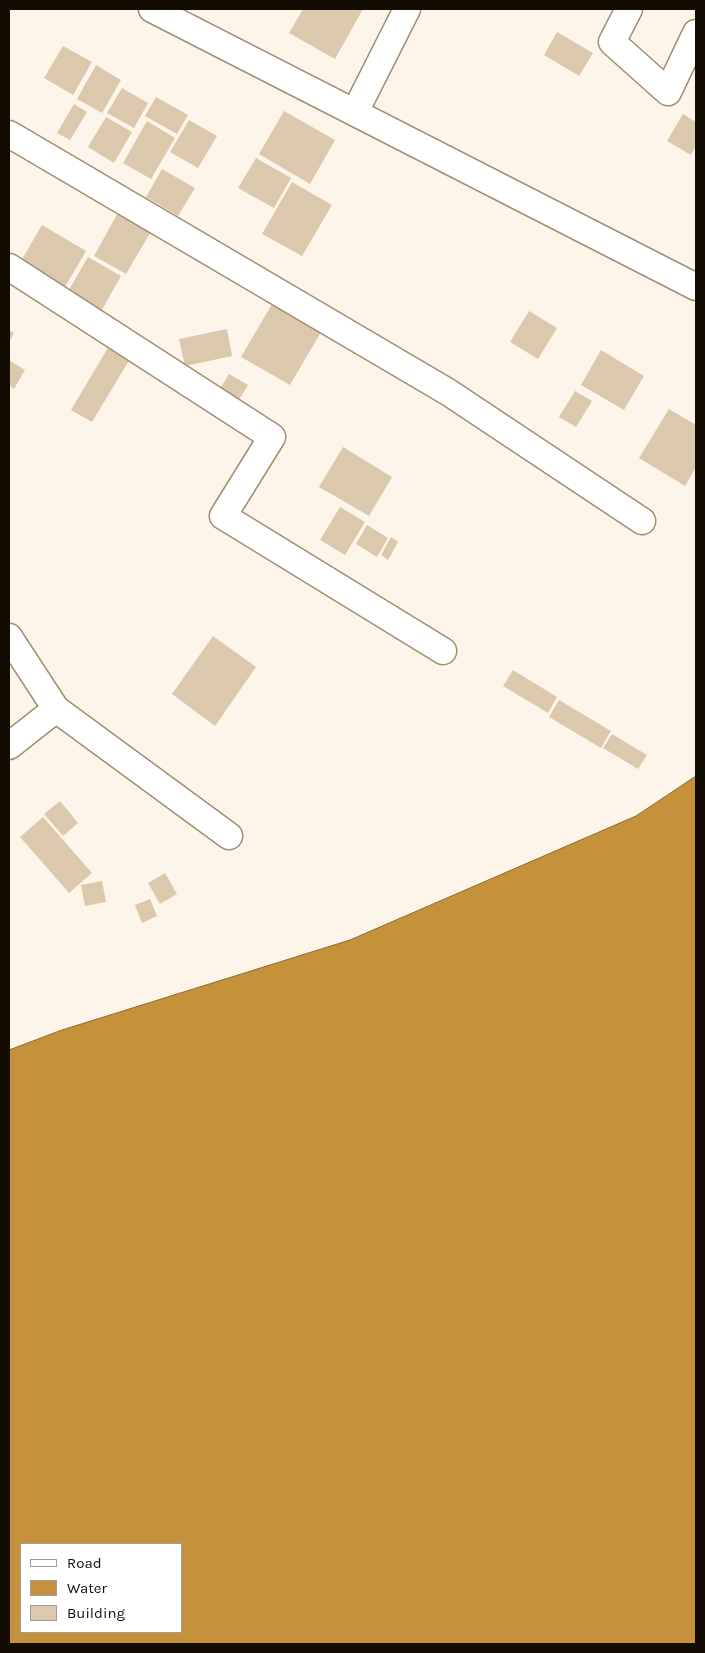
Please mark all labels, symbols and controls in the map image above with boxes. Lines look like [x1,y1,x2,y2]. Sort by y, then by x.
legend [20,1543,182,1633]
text: Road [67,1554,102,1572]
text: Water [67,1579,107,1597]
text: Building [67,1604,125,1622]

